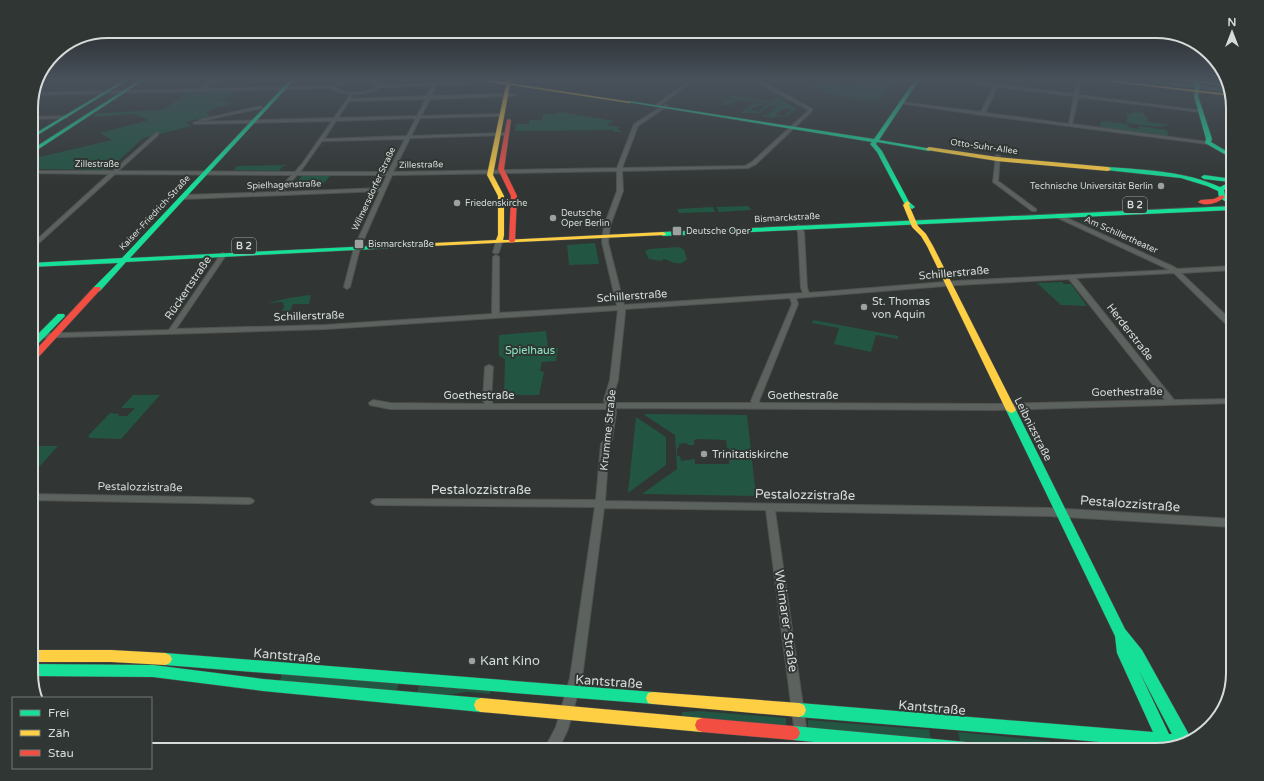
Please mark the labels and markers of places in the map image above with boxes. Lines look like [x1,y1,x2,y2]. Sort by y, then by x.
place label: Technische Universität Berlin [1030,181,1153,192]
marker: Technische Universität Berlin [1156,181,1166,191]
marker: Friedenskirche [452,198,462,208]
place label: Friedenskirche [465,198,527,209]
place label: Deutsche Oper Berlin [561,208,609,229]
marker: Deutsche Oper Berlin [548,213,558,223]
marker: Deutsche Oper [671,225,683,237]
place label: Deutsche Oper [686,226,751,237]
marker: Bismarckstraße [353,238,365,250]
place label: Bismarckstraße [368,239,434,250]
place label: St. Thomas von Aquin [872,295,930,321]
marker: St. Thomas von Aquin [859,302,869,312]
place label: Trinitatiskirche [712,448,788,461]
marker: Trinitatiskirche [699,449,709,459]
place label: Kant Kino [480,653,540,669]
marker: Kant Kino [467,656,477,666]

